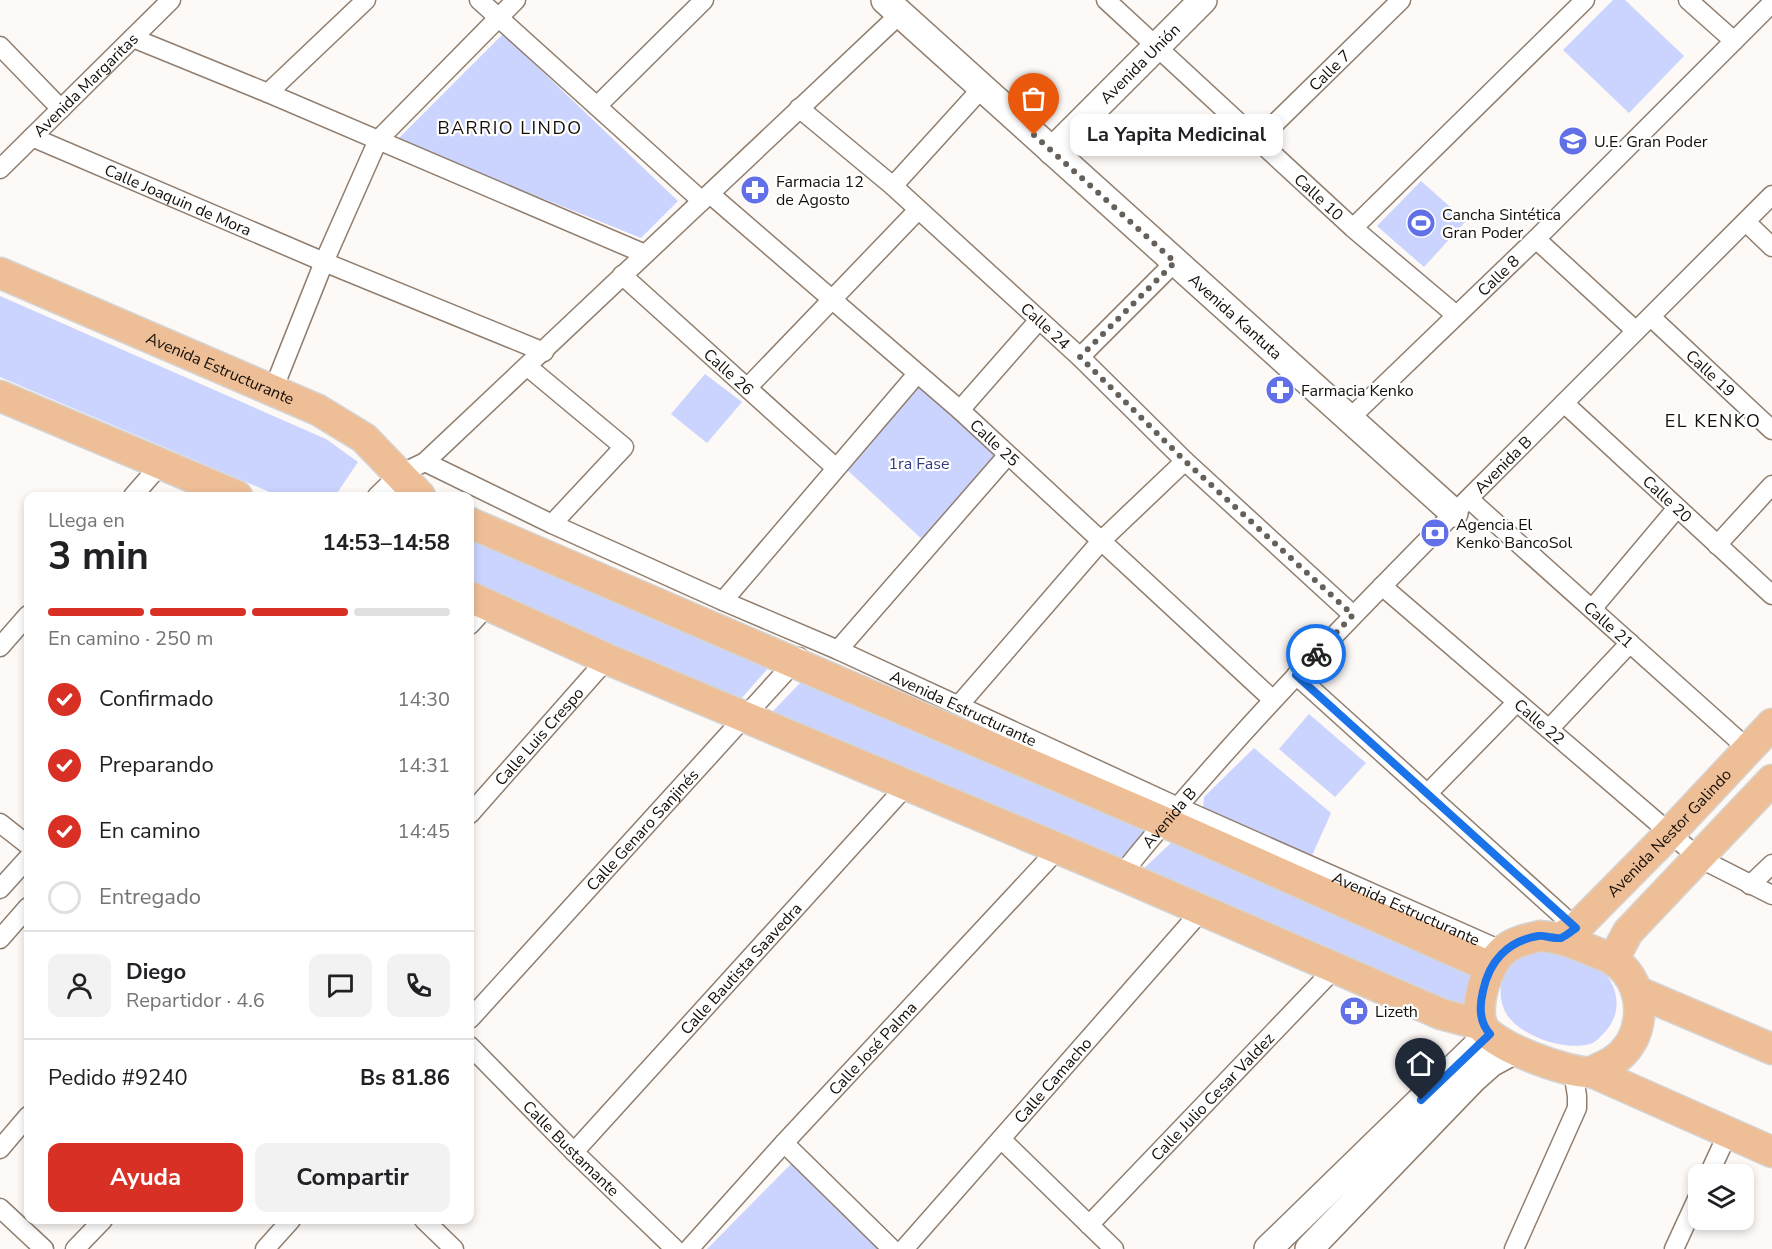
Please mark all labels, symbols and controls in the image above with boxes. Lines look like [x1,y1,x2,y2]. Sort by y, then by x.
street label: Avenida Unión [1095,19,1185,109]
street label: Avenida Margaritas [29,28,143,142]
street label: Calle 7 [1304,45,1356,96]
pin [1008,73,1059,135]
icon: bag [1017,82,1050,115]
callout: La Yapita Medicinal [1070,114,1283,156]
district label: BARRIO LINDO [437,116,583,140]
text: La Yapita Medicinal [1087,121,1266,148]
school or university icon: U.E. Gran Poder [1557,125,1589,157]
place label: U.E. Gran Poder [1594,131,1708,153]
street label: Calle Joaquin de Mora [101,159,255,242]
street label: Calle 10 [1289,169,1348,226]
place label: Farmacia 12 de Agosto [776,171,864,211]
pharmacy icon: Farmacia 12 de Agosto [739,174,771,206]
place label: Cancha Sintética Gran Poder [1442,204,1561,244]
sports icon: Cancha Sintética Gran Poder [1405,207,1437,239]
street label: Calle 8 [1473,251,1525,302]
street label: Avenida Kantuta [1183,269,1286,365]
street label: Calle 24 [1015,298,1075,355]
street label: Avenida Estructurante [143,327,297,410]
street label: Calle 26 [699,344,758,401]
street label: Calle 19 [1681,345,1740,402]
pharmacy icon: Farmacia Kenko [1264,374,1296,406]
place label: Farmacia Kenko [1301,380,1414,402]
district label: EL KENKO [1665,409,1761,433]
street label: Calle 25 [965,415,1024,472]
street label: Avenida B [1470,431,1537,499]
park label: 1ra Fase [889,453,949,475]
street label: Calle 20 [1637,471,1697,528]
text: Llega en [48,507,125,534]
place label: Agencia El Kenko BancoSol [1456,514,1572,554]
bank icon: Agencia El Kenko BancoSol [1419,517,1451,549]
text: 14:53–14:58 [322,528,450,558]
text: 3 min [48,530,149,583]
street label: Calle 21 [1579,597,1638,654]
courier [1286,624,1346,684]
text: En camino · 250 m [48,625,213,652]
icon: bike [1300,638,1333,671]
street label: Avenida Estructurante [886,665,1040,752]
icon: check [48,683,81,716]
street label: Calle Luis Crespo [490,683,589,791]
text: Confirmado [99,684,214,714]
text: 14:30 [397,686,450,713]
street label: Calle 22 [1509,694,1569,750]
icon: check [48,749,81,782]
text: Preparando [99,750,214,780]
text: 14:31 [397,752,450,779]
street label: Calle Genaro Sanjinés [582,764,704,896]
street label: Avenida Nestor Galindo [1602,764,1737,903]
street label: Avenida B [1138,783,1202,853]
icon: check [48,815,81,848]
text: En camino [99,816,200,846]
text: 14:45 [397,818,450,845]
street label: Avenida Estructurante [1329,867,1483,951]
text: Entregado [99,882,201,912]
street label: Calle Bautista Saavedra [676,898,807,1040]
button: person [48,954,111,1017]
button: chat [309,954,372,1017]
button: phone [387,954,450,1017]
text: Diego [126,957,186,987]
text: Repartidor · 4.6 [126,987,265,1014]
pharmacy icon: Lizeth [1338,995,1370,1027]
street label: Calle José Palma [824,997,922,1100]
place label: Lizeth [1375,1001,1418,1023]
street label: Calle Julio Cesar Valdez [1146,1028,1280,1166]
street label: Calle Camacho [1010,1033,1097,1128]
pin [1395,1038,1446,1100]
icon: home [1404,1047,1437,1080]
text: Pedido #9240 [48,1063,188,1093]
text: Bs 81.86 [360,1063,450,1093]
street label: Calle Bustamante [517,1096,624,1202]
button: Ayuda [48,1143,243,1212]
button: Compartir [255,1143,450,1212]
map controls [1688,1164,1754,1230]
button: layers [1688,1164,1754,1230]

